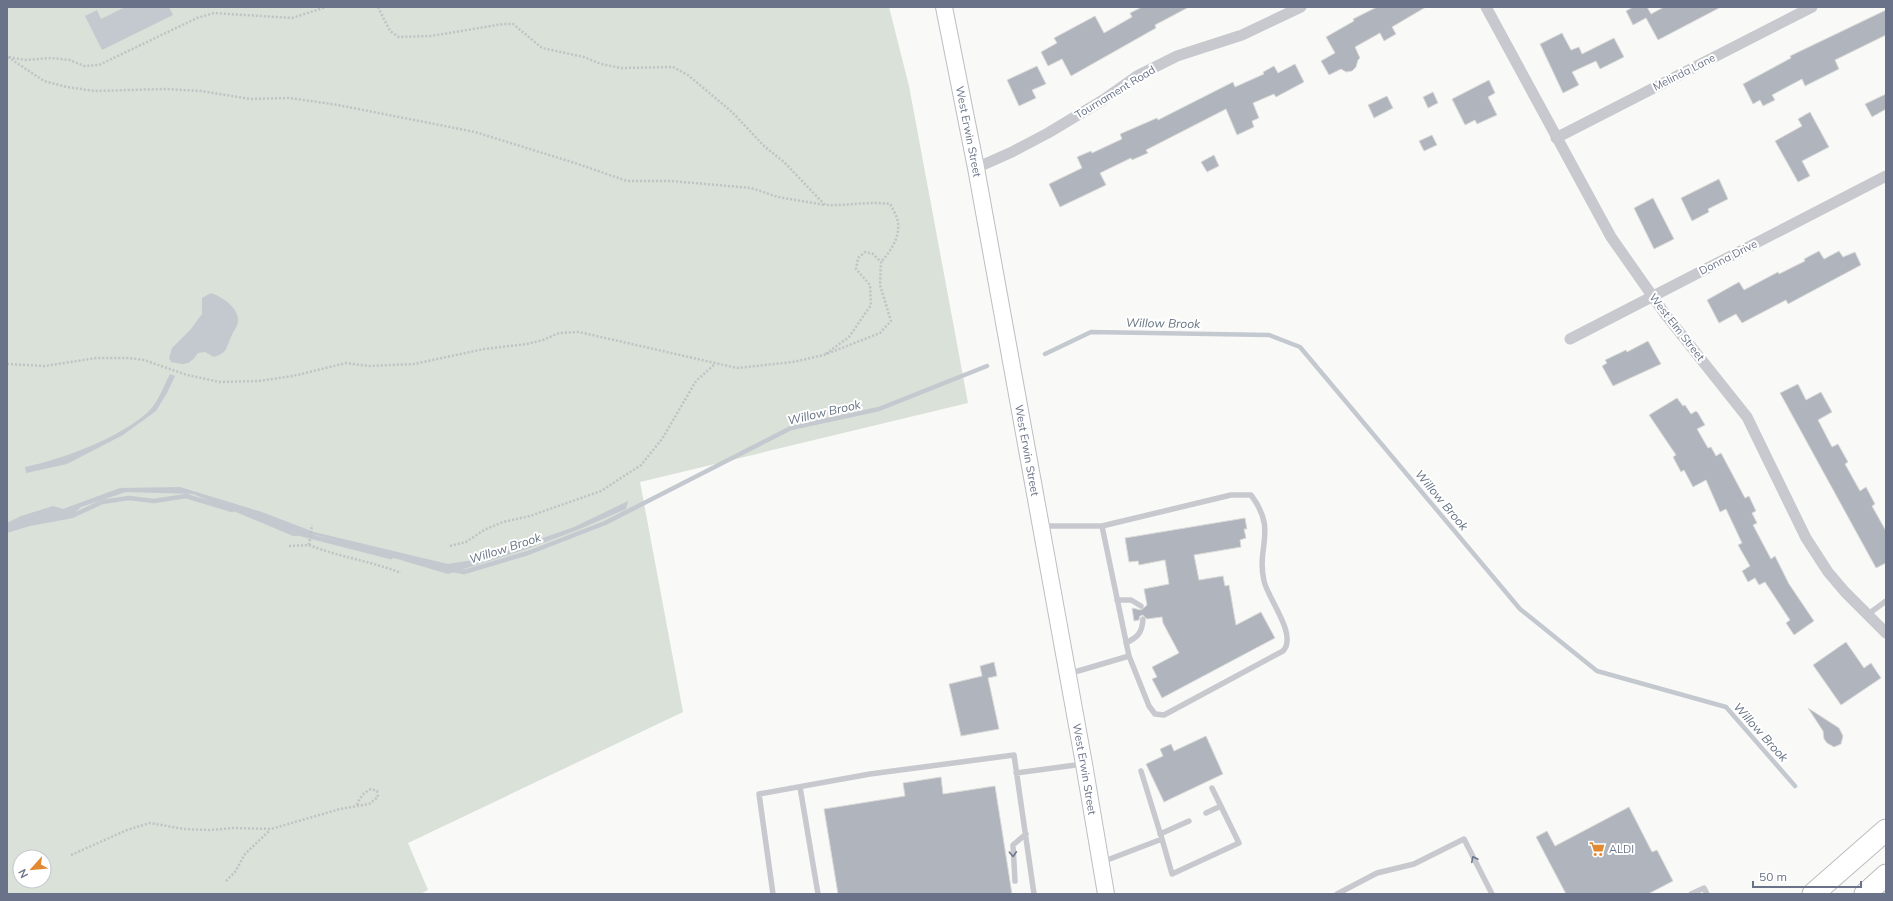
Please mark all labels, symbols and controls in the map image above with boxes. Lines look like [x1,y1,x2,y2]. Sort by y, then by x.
street label: Melinda Lane [1650,50,1718,94]
street label: Tournament Road [1072,63,1158,121]
street label: West Erwin Street [953,85,985,178]
street label: Donna Drive [1697,236,1759,278]
street label: West Elm Street [1646,290,1708,364]
water label: Willow Brook [1126,315,1201,331]
water label: Willow Brook [786,396,863,428]
street label: West Erwin Street [1012,403,1042,497]
water label: Willow Brook [1412,467,1472,534]
water label: Willow Brook [467,529,544,567]
water label: Willow Brook [1730,699,1792,765]
street label: West Erwin Street [1070,722,1100,816]
supermarket icon: ALDI [1588,840,1606,858]
place label: ALDI [1609,842,1634,856]
north arrow [12,849,52,889]
one-way arrow [1009,851,1018,857]
one-way arrow [1471,856,1479,864]
scale bar [1753,863,1861,889]
text: N [15,867,31,880]
text: 50 m [1759,869,1787,884]

